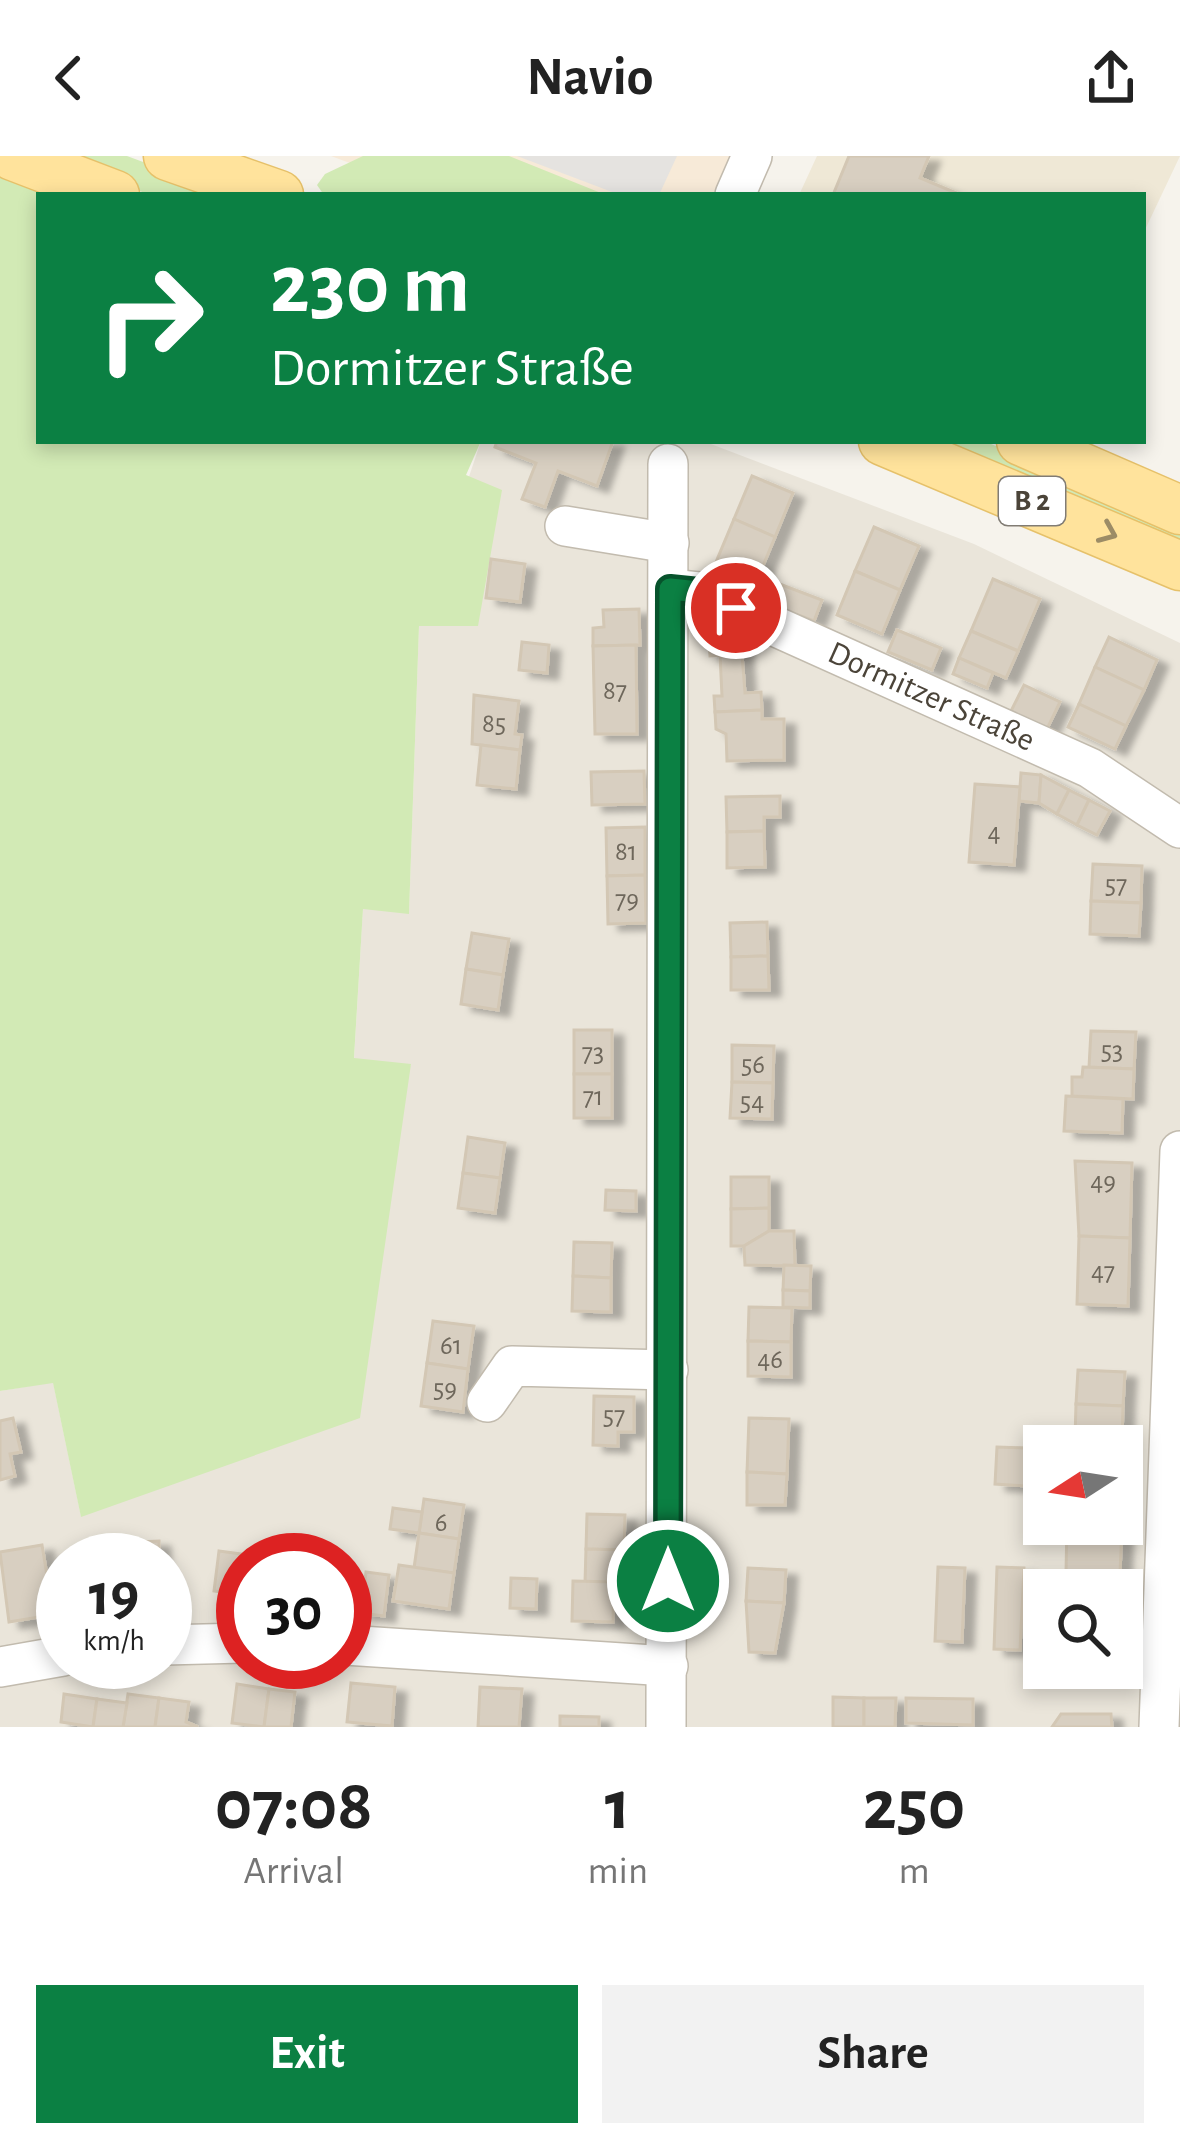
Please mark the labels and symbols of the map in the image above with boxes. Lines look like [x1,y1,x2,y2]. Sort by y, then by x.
road number: B 2 [999,477,1065,525]
one-way arrow [1096,519,1117,543]
pin [685,557,787,659]
street label: Dormitzer Straße [823,636,1040,757]
house number: 87 [603,677,627,704]
house number: 85 [482,710,506,737]
house number: 4 [988,819,1001,846]
house number: 81 [615,838,637,865]
house number: 57 [1105,871,1127,898]
house number: 79 [615,886,639,913]
house number: 53 [1101,1037,1123,1064]
house number: 73 [582,1039,604,1066]
house number: 56 [741,1051,765,1078]
house number: 71 [583,1083,603,1110]
house number: 54 [740,1088,764,1115]
house number: 49 [1090,1168,1116,1195]
house number: 47 [1091,1258,1115,1285]
house number: 61 [440,1332,462,1359]
house number: 46 [757,1346,783,1373]
house number: 59 [433,1375,457,1402]
house number: 57 [603,1402,625,1429]
north arrow [1023,1425,1143,1545]
house number: 6 [435,1509,447,1536]
position arrow [605,1518,731,1644]
speed limit sign: 30 [216,1533,372,1689]

